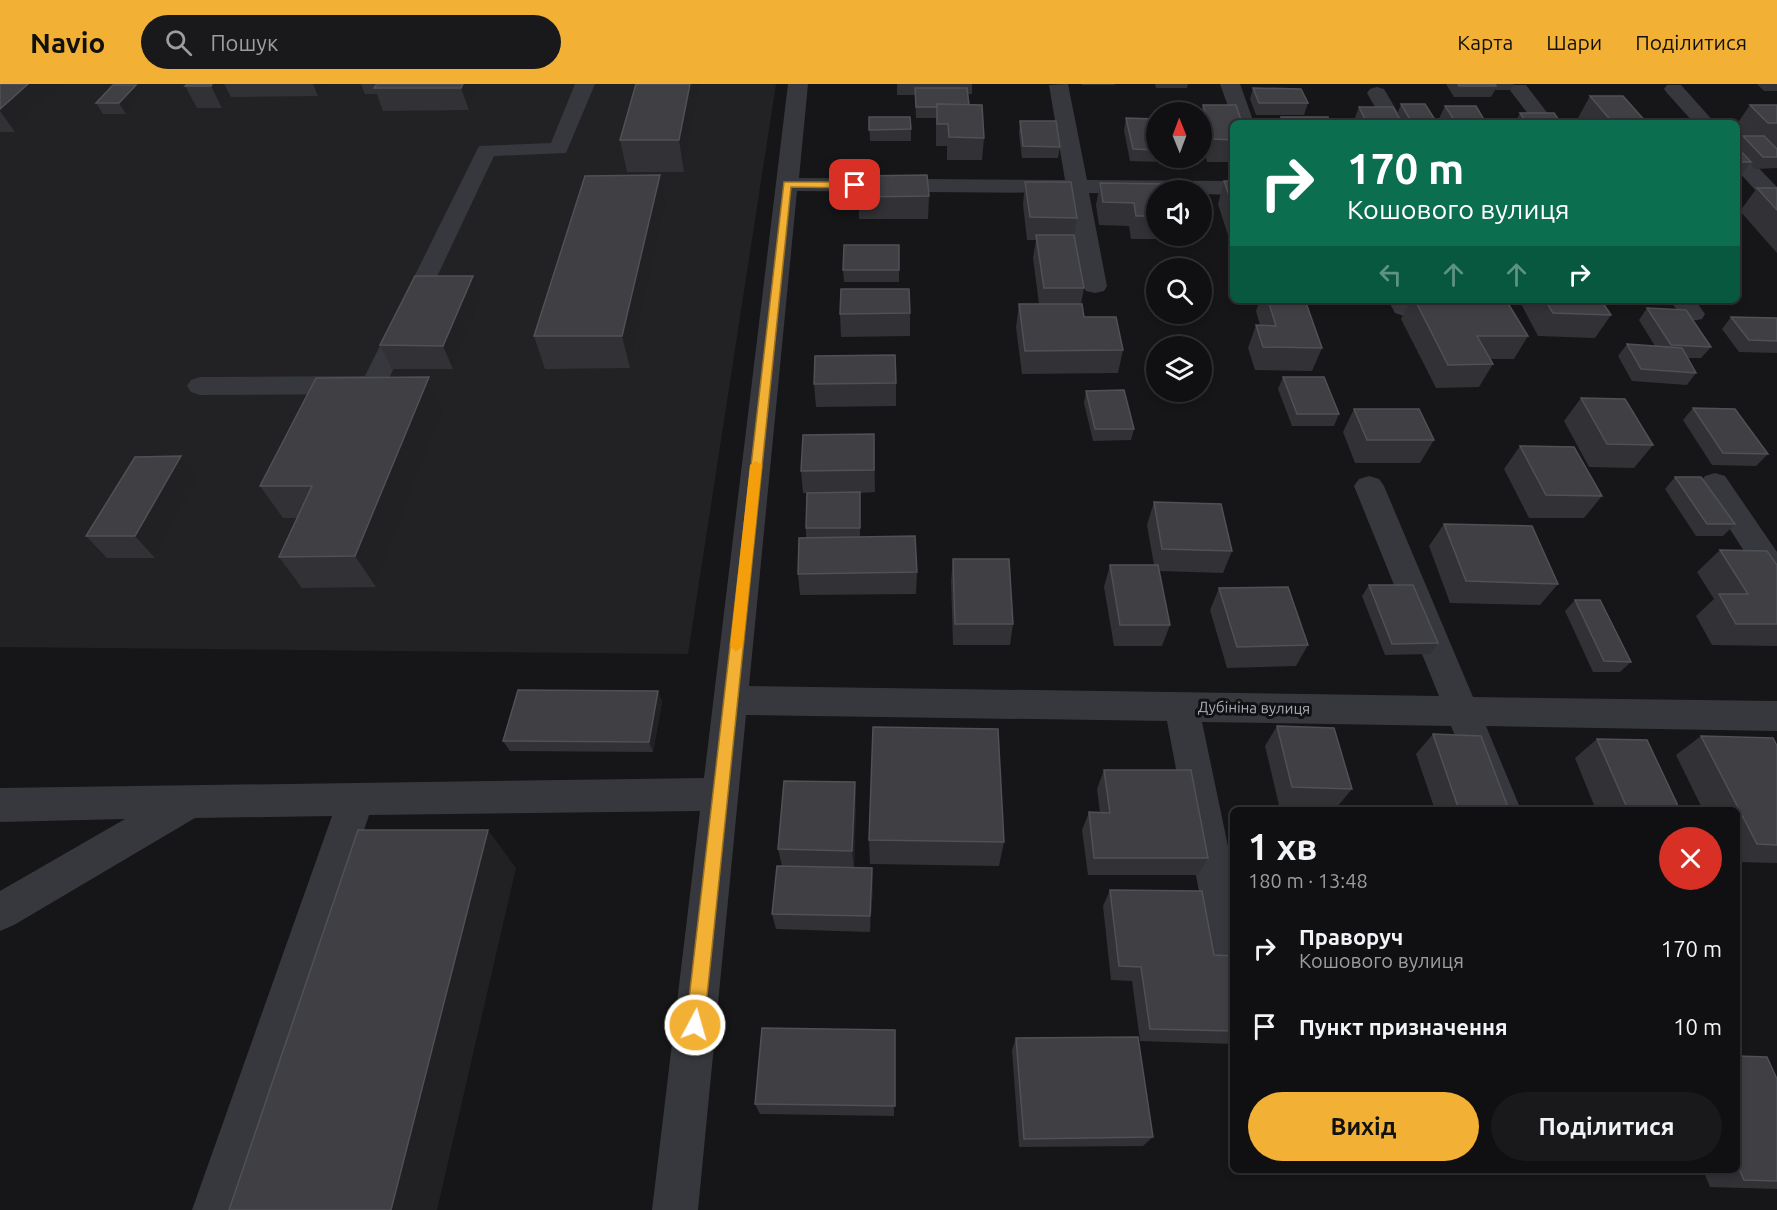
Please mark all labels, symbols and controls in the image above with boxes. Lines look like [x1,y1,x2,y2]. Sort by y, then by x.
search box [141,15,561,69]
icon: search [162,26,195,59]
text: Navio [30,27,105,58]
text: Пошук [210,30,278,55]
text: Карта [1457,30,1513,54]
text: Шари [1546,30,1602,54]
text: Поділитися [1635,30,1747,54]
north arrow [1146,102,1212,168]
map controls [1146,102,1212,402]
icon: right [1248,144,1326,222]
text: 170 m [1347,145,1464,192]
pin [829,159,880,210]
icon: arrive [838,168,871,201]
button: sound [1146,180,1212,246]
text: Кошового вулиця [1347,194,1570,224]
button: search [1146,258,1212,324]
icon: left [1374,258,1407,291]
icon: ahead [1437,258,1470,291]
icon: ahead [1500,258,1533,291]
icon: right [1563,258,1596,291]
button: layers [1146,336,1212,402]
street label: Дубініна вулиця [1198,698,1310,717]
text: 1 хв [1248,826,1317,867]
button: close [1659,827,1722,890]
text: 180 m · 13:48 [1248,869,1368,892]
text: Праворуч [1299,924,1403,949]
icon: right [1248,932,1281,965]
text: 170 m [1661,936,1722,961]
text: Кошового вулиця [1299,949,1464,972]
position arrow [663,993,727,1057]
icon: arrive [1248,1010,1281,1043]
text: Пункт призначення [1299,1014,1508,1039]
text: 10 m [1673,1014,1722,1039]
button: Вихід [1248,1092,1479,1161]
button: Поділитися [1491,1092,1722,1161]

